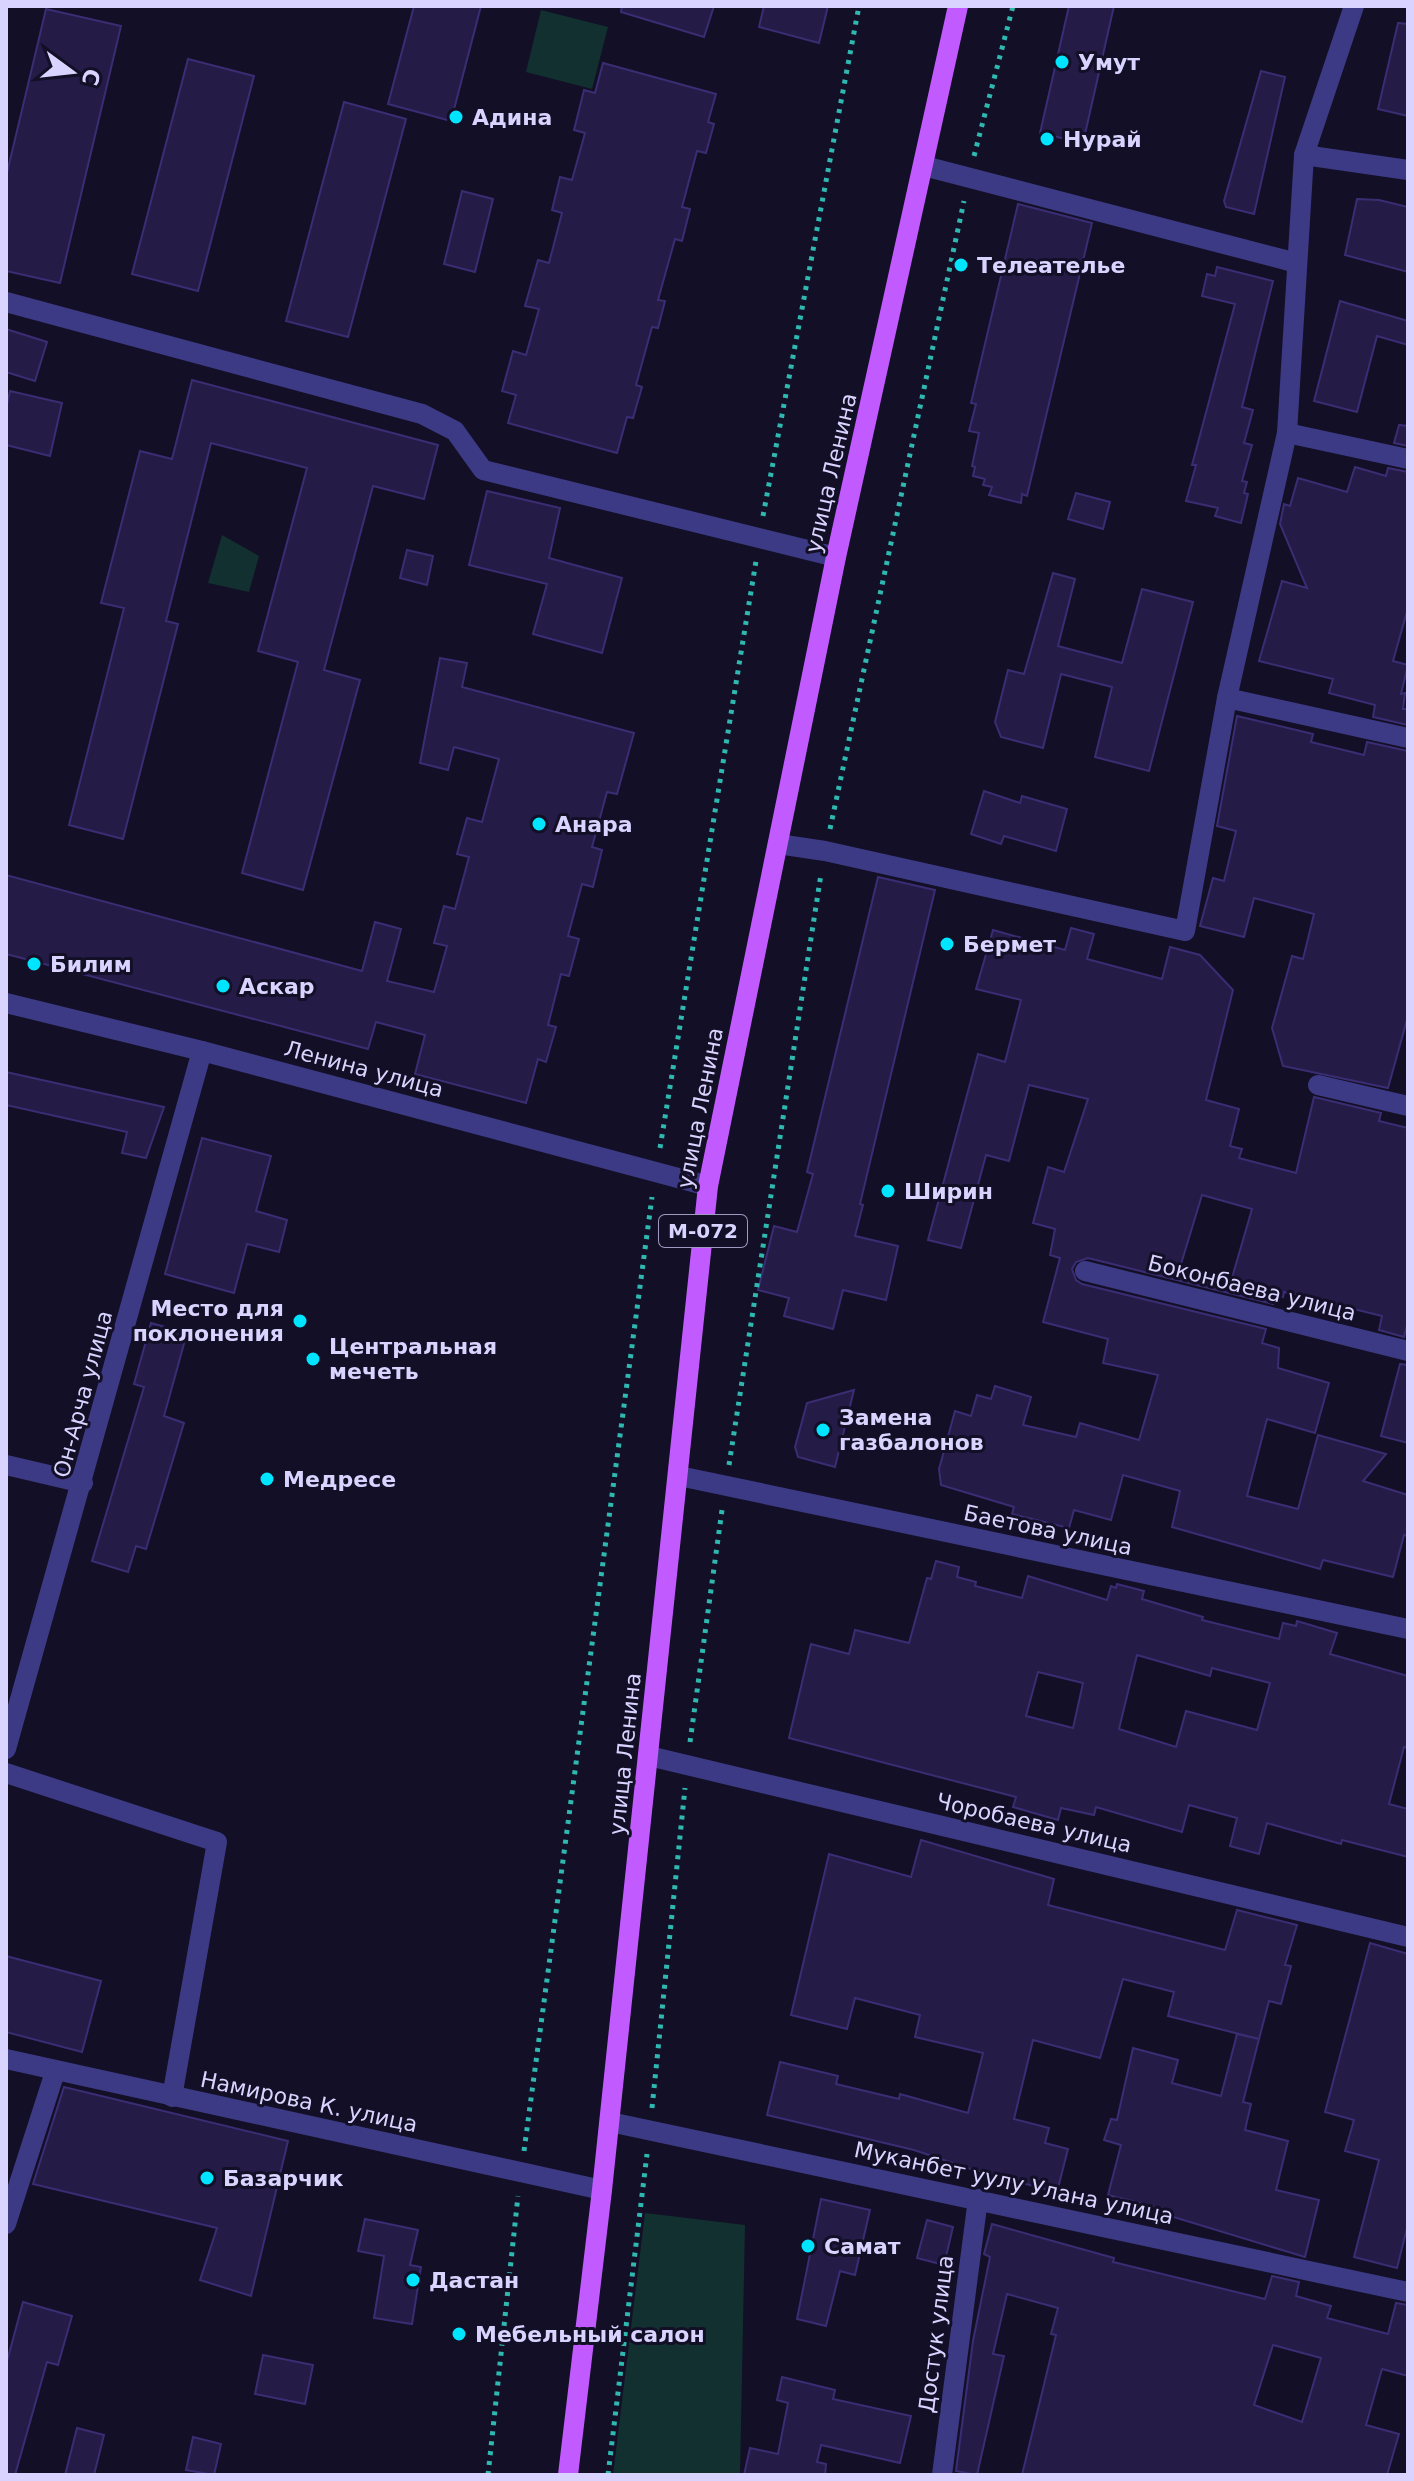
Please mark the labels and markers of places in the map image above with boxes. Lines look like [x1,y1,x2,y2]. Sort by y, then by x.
place label: Умут [1078,50,1140,75]
marker: Умут [1053,53,1071,71]
place label: Адина [472,105,552,130]
marker: Адина [447,108,465,126]
place label: Нурай [1063,127,1142,152]
marker: Нурай [1038,130,1056,148]
place label: Телеателье [977,253,1125,278]
marker: Телеателье [952,256,970,274]
place label: Анара [555,812,633,837]
marker: Анара [530,815,548,833]
place label: Бермет [963,932,1056,957]
marker: Бермет [938,935,956,953]
place label: Билим [50,952,132,977]
marker: Билим [25,955,43,973]
place label: Аскар [239,974,315,999]
marker: Аскар [214,977,232,995]
place label: Ширин [904,1179,993,1204]
marker: Ширин [879,1182,897,1200]
place label: Место для поклонения [133,1296,284,1346]
marker: Место для поклонения [291,1312,309,1330]
place label: Центральная мечеть [329,1334,497,1384]
marker: Центральная мечеть [304,1350,322,1368]
place label: Замена газбалонов [839,1405,984,1455]
marker: Замена газбалонов [814,1421,832,1439]
place label: Медресе [283,1467,396,1492]
marker: Медресе [258,1470,276,1488]
place label: Базарчик [223,2166,344,2191]
marker: Базарчик [198,2169,216,2187]
place label: Самат [824,2234,901,2259]
marker: Самат [799,2237,817,2255]
place label: Дастан [429,2268,519,2293]
marker: Дастан [404,2271,422,2289]
place label: Мебельный салон [475,2322,705,2347]
marker: Мебельный салон [450,2325,468,2343]

